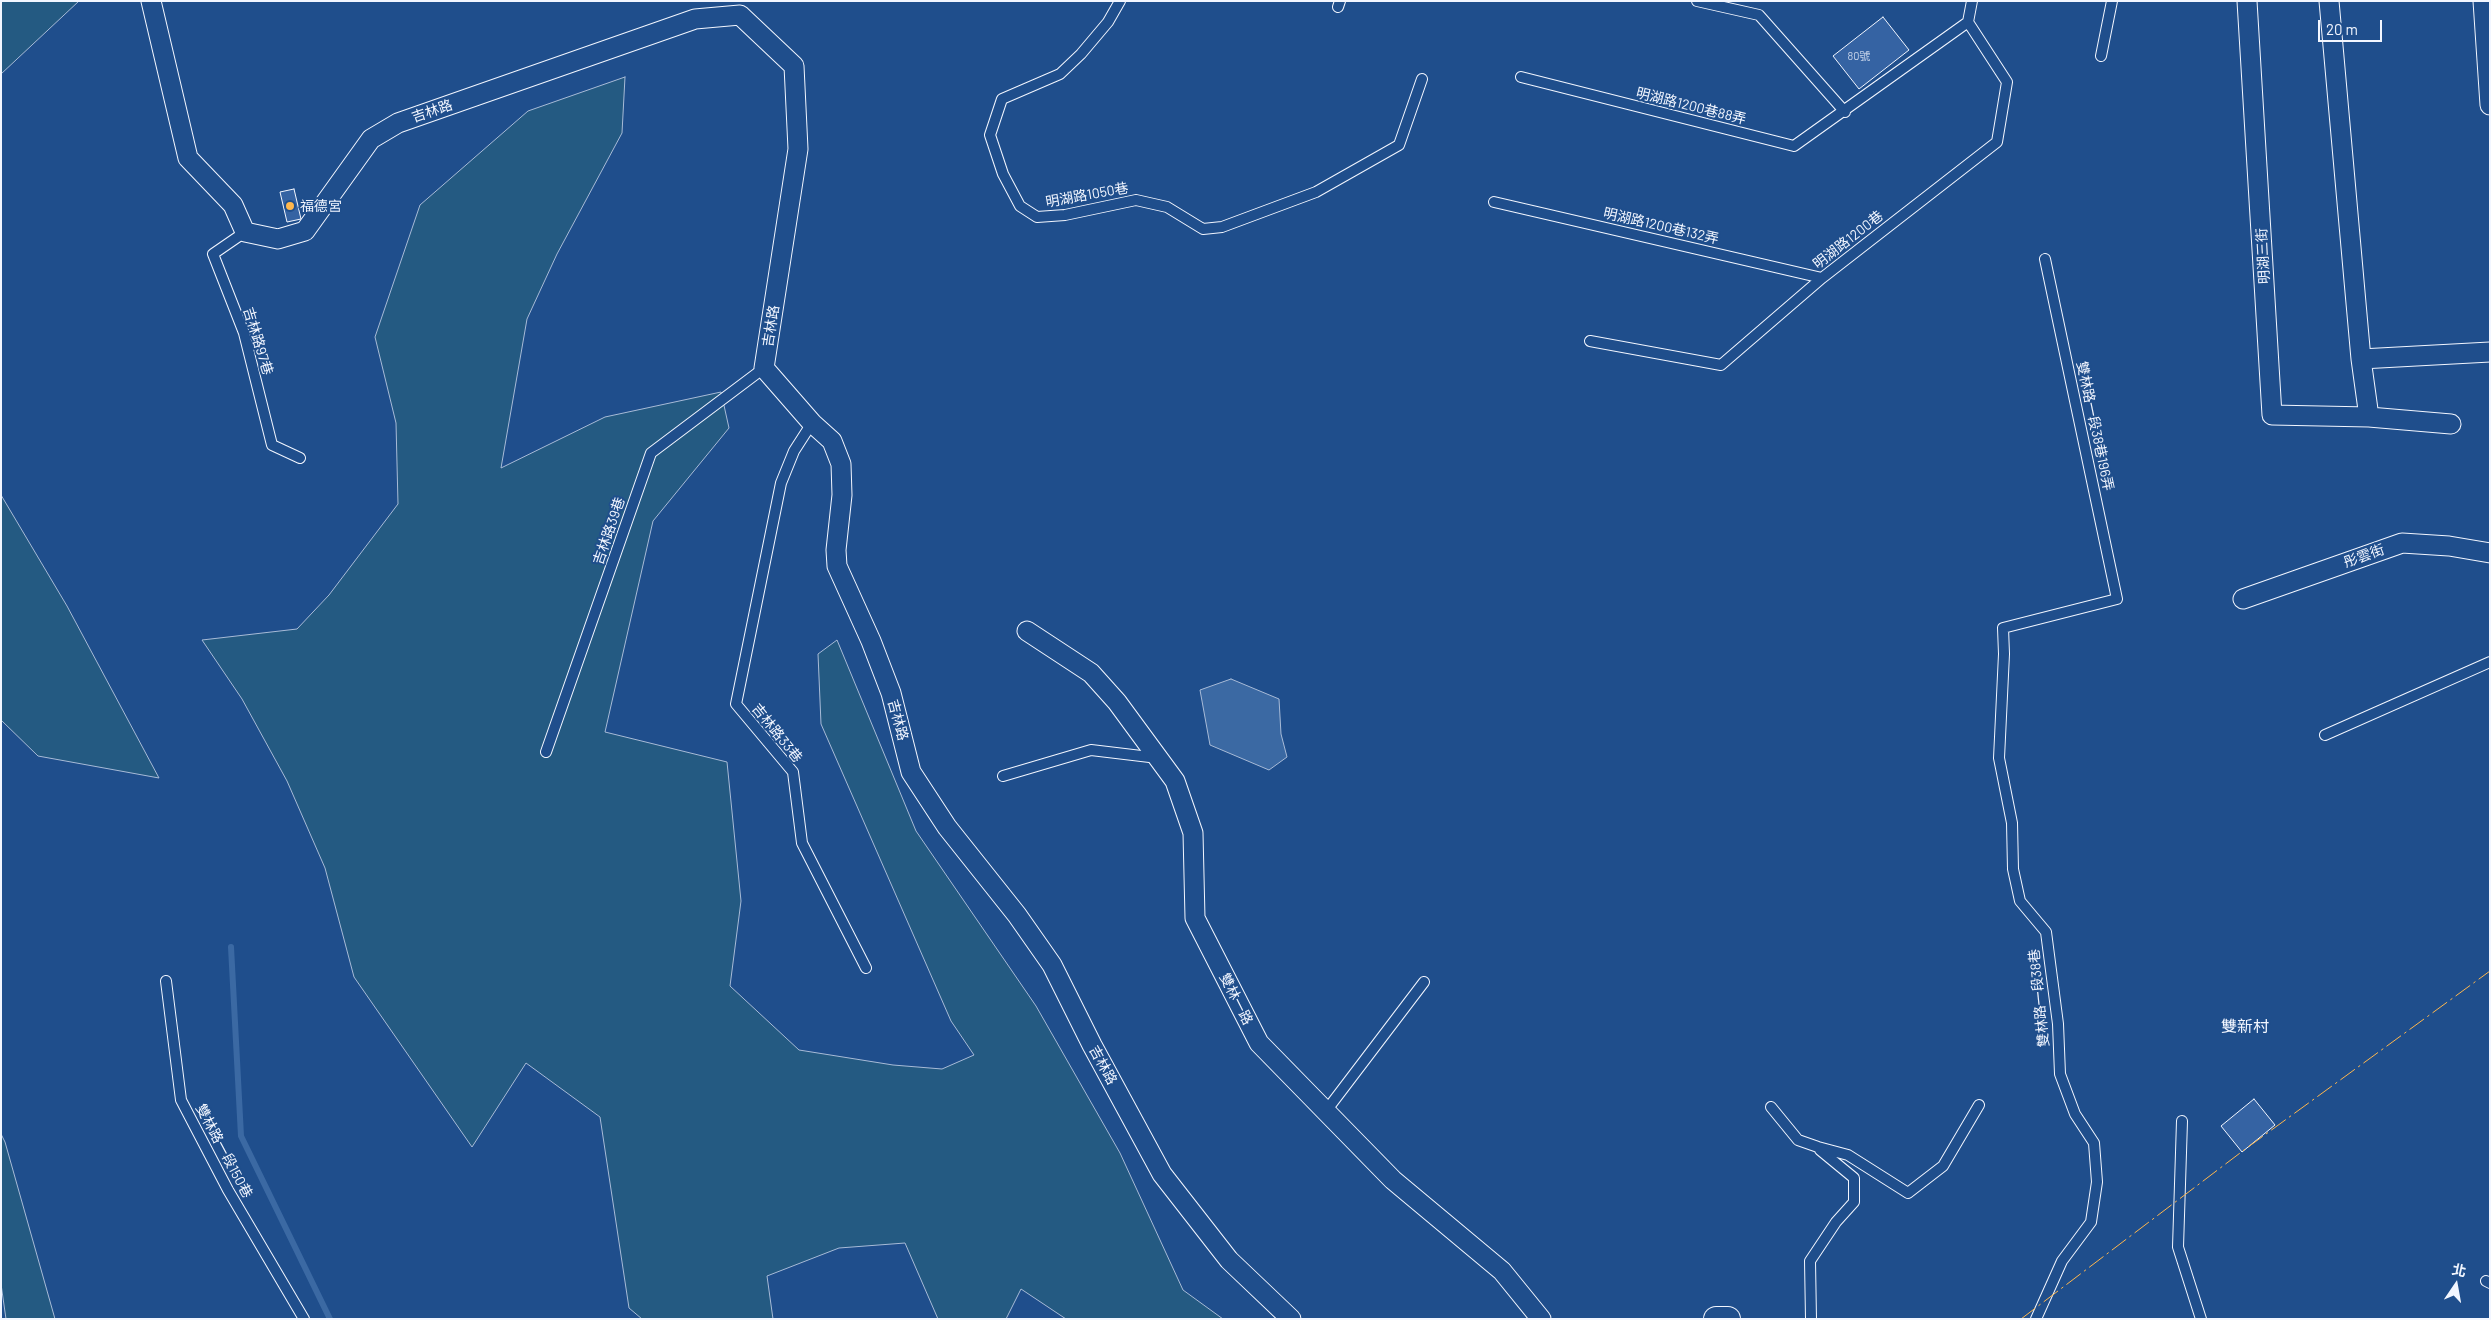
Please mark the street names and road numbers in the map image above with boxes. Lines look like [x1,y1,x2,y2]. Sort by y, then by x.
street label: 明湖路1200巷88弄 [1634,84,1748,128]
street label: 吉林路 [409,96,455,126]
street label: 明湖路1050巷 [1044,179,1130,211]
street label: 明湖路1200巷132弄 [1602,205,1720,247]
street label: 明湖路1200巷 [1810,207,1886,273]
street label: 明湖三街 [2253,228,2273,284]
street label: 吉林路 [759,304,783,348]
street label: 吉林路97巷 [240,305,276,377]
street label: 雙林路一段38巷196弄 [2073,360,2117,492]
street label: 吉林路39巷 [590,495,628,567]
street label: 彤雲街 [2341,541,2387,571]
street label: 吉林路 [884,698,912,742]
street label: 吉林路33巷 [748,700,806,766]
street label: 雙林路一段38巷 [2025,948,2053,1048]
street label: 雙林一路 [1216,970,1256,1028]
street label: 吉林路 [1085,1043,1121,1087]
street label: 雙林路一段150巷 [192,1101,256,1201]

